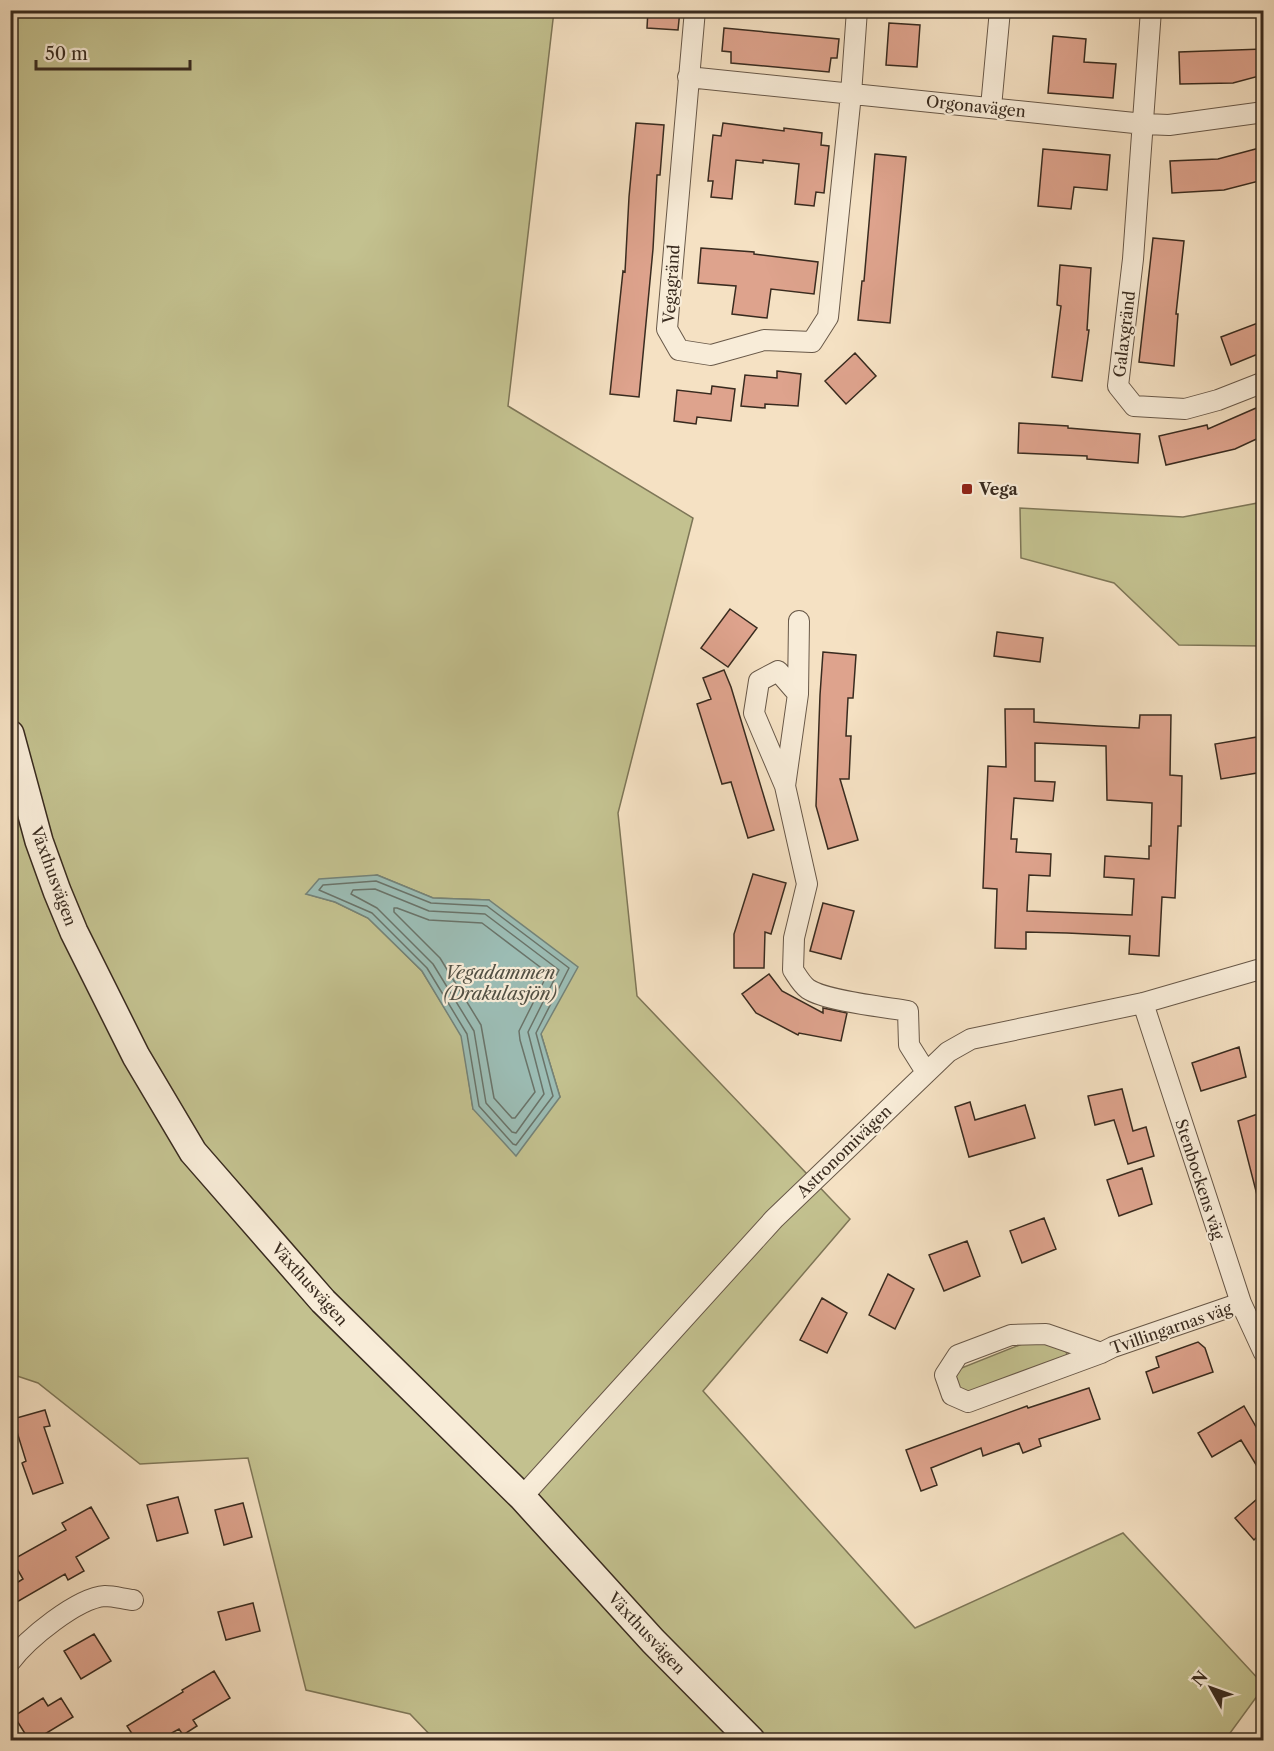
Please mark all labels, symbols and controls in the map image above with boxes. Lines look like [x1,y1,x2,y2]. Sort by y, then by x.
scale bar [36,33,190,71]
text: 50 m [45,43,88,65]
street label: Orgonavägen [925,91,1027,121]
street label: Vegagränd [658,244,684,325]
street label: Galaxgränd [1109,289,1139,378]
place label: Vega [978,479,1019,499]
marker: Vega [960,482,974,496]
street label: Växthusvägen [26,822,81,929]
water label: Vegadammen (Drakulasjön) [443,962,557,1005]
street label: Astronomivägen [792,1101,896,1202]
street label: Stenbockens väg [1171,1116,1229,1242]
street label: Växthusvägen [267,1238,352,1330]
street label: Tvillingarnas väg [1108,1298,1235,1358]
street label: Växthusvägen [603,1587,690,1678]
north arrow [1181,1658,1241,1718]
text: N [1187,1667,1212,1690]

